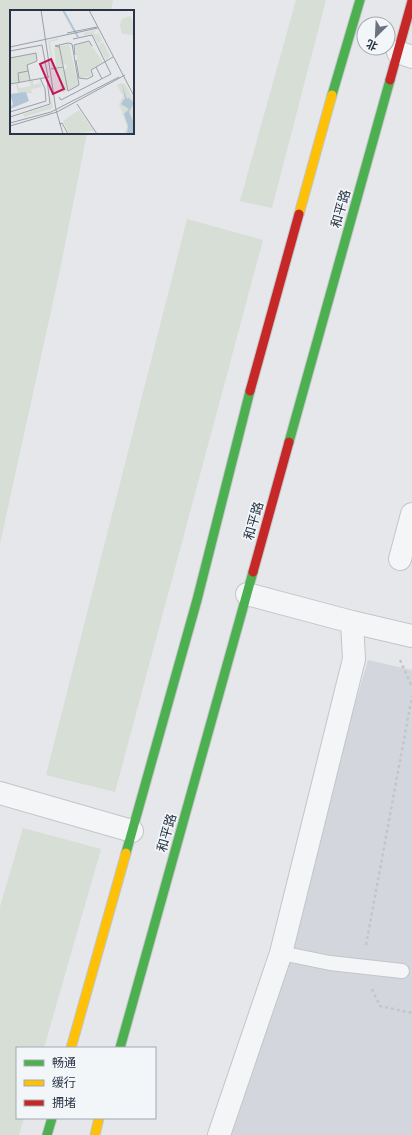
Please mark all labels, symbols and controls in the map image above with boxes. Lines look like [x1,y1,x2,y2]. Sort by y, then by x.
inset map [10,10,134,134]
north arrow [356,16,396,56]
text: 北 [364,36,380,54]
street label: 和平路 [327,188,355,230]
street label: 和平路 [240,500,268,542]
street label: 和平路 [153,812,181,854]
legend [16,1047,156,1119]
text: 畅通 [52,1055,76,1072]
text: 缓行 [52,1075,76,1092]
text: 拥堵 [52,1095,76,1112]

